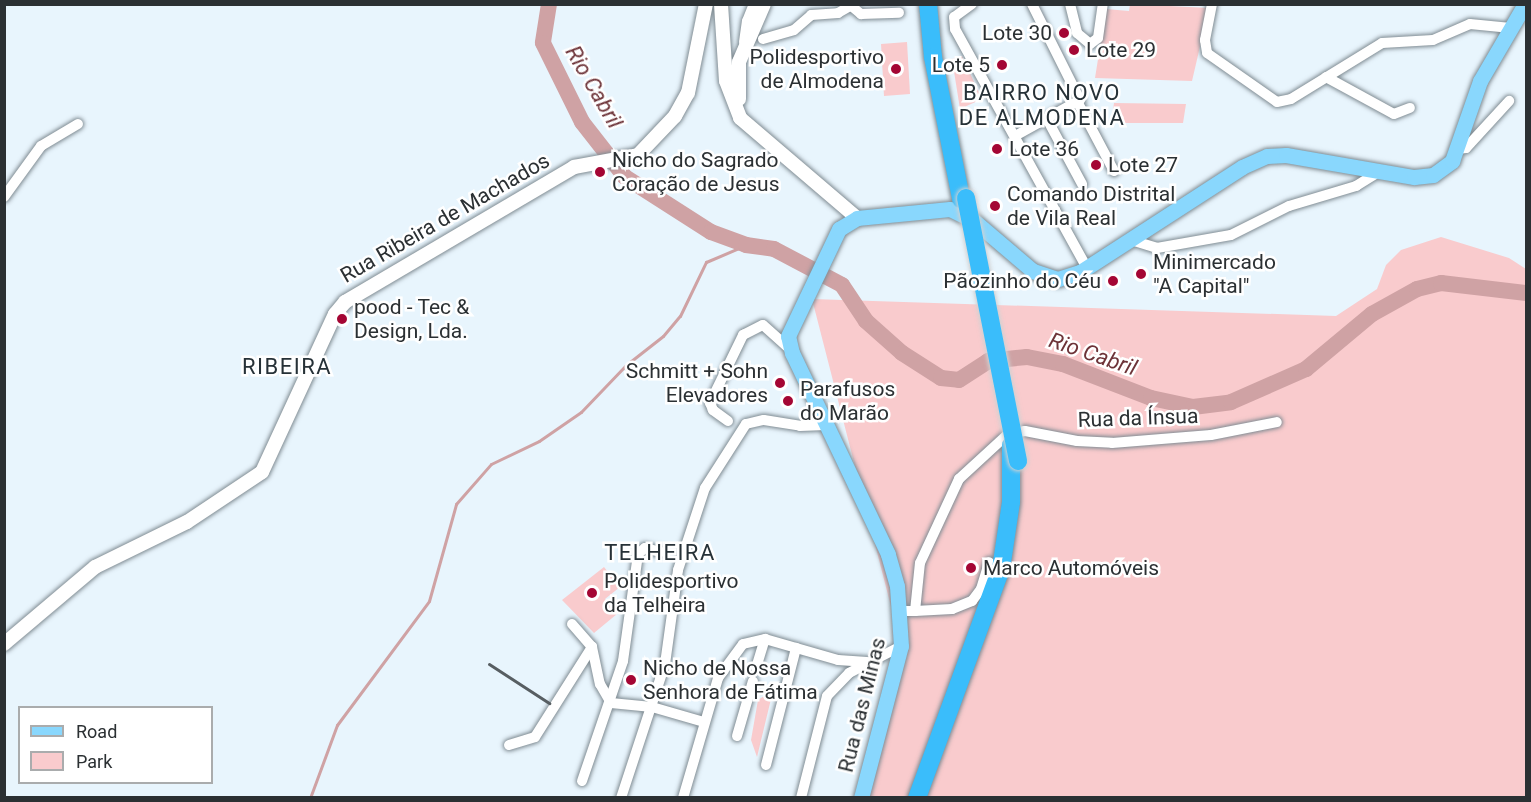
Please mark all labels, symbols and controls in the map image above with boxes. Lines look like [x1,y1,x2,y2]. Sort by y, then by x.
place label: Lote 30 [982,20,1052,46]
marker: Lote 30 [1057,26,1071,40]
place label: Lote 29 [1086,37,1156,63]
water label: Rio Cabril [560,41,628,133]
marker: Lote 29 [1067,43,1081,57]
place label: Polidesportivo de Almodena [750,44,884,94]
place label: Lote 5 [932,52,990,78]
marker: Lote 5 [995,58,1009,72]
marker: Polidesportivo de Almodena [889,62,903,76]
district label: BAIRRO NOVO DE ALMODENA [959,79,1125,130]
place label: Lote 36 [1009,136,1079,162]
marker: Lote 36 [990,142,1004,156]
place label: Nicho do Sagrado Coração de Jesus [612,147,780,197]
street label: Rua Ribeira de Machados [336,148,554,288]
place label: Lote 27 [1108,152,1178,178]
marker: Lote 27 [1089,158,1103,172]
marker: Nicho do Sagrado Coração de Jesus [593,165,607,179]
place label: Comando Distrital de Vila Real [1007,181,1175,231]
marker: Comando Distrital de Vila Real [988,199,1002,213]
place label: Minimercado "A Capital" [1153,249,1276,299]
marker: Minimercado "A Capital" [1134,267,1148,281]
place label: Pãozinho do Céu [943,268,1101,294]
marker: Pãozinho do Céu [1106,274,1120,288]
place label: pood - Tec & Design, Lda. [354,294,470,344]
marker: pood - Tec & Design, Lda. [335,312,349,326]
water label: Rio Cabril [1046,327,1140,381]
district label: RIBEIRA [242,354,332,380]
place label: Schmitt + Sohn Elevadores [626,358,768,408]
marker: Schmitt + Sohn Elevadores [773,376,787,390]
place label: Parafusos do Marão [800,376,895,426]
marker: Parafusos do Marão [781,394,795,408]
street label: Rua da Ínsua [1077,403,1199,433]
district label: TELHEIRA [604,540,716,566]
place label: Marco Automóveis [983,555,1159,581]
marker: Marco Automóveis [964,561,978,575]
place label: Polidesportivo da Telheira [604,568,738,618]
marker: Polidesportivo da Telheira [585,586,599,600]
street label: Rua das Minas [833,635,891,775]
place label: Nicho de Nossa Senhora de Fátima [643,655,818,705]
marker: Nicho de Nossa Senhora de Fátima [624,673,638,687]
legend [18,706,213,784]
text: Road [76,721,117,742]
text: Park [76,751,112,772]

